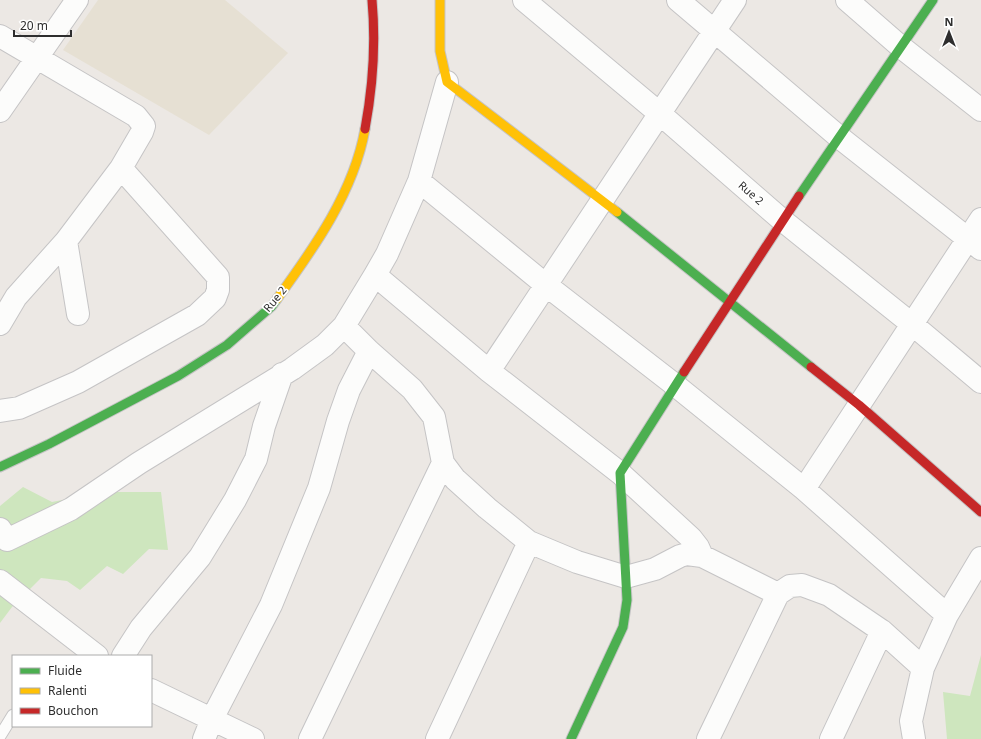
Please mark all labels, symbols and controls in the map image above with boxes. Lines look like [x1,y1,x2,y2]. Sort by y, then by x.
scale bar [14,12,71,38]
north arrow [929,12,969,52]
text: N [945,14,953,29]
text: 20 m [20,17,48,34]
street label: Rue 2 [735,177,767,208]
street label: Rue 2 [260,283,290,315]
legend [12,655,152,727]
text: Fluide [48,662,82,679]
text: Ralenti [48,682,87,699]
text: Bouchon [48,702,98,719]

